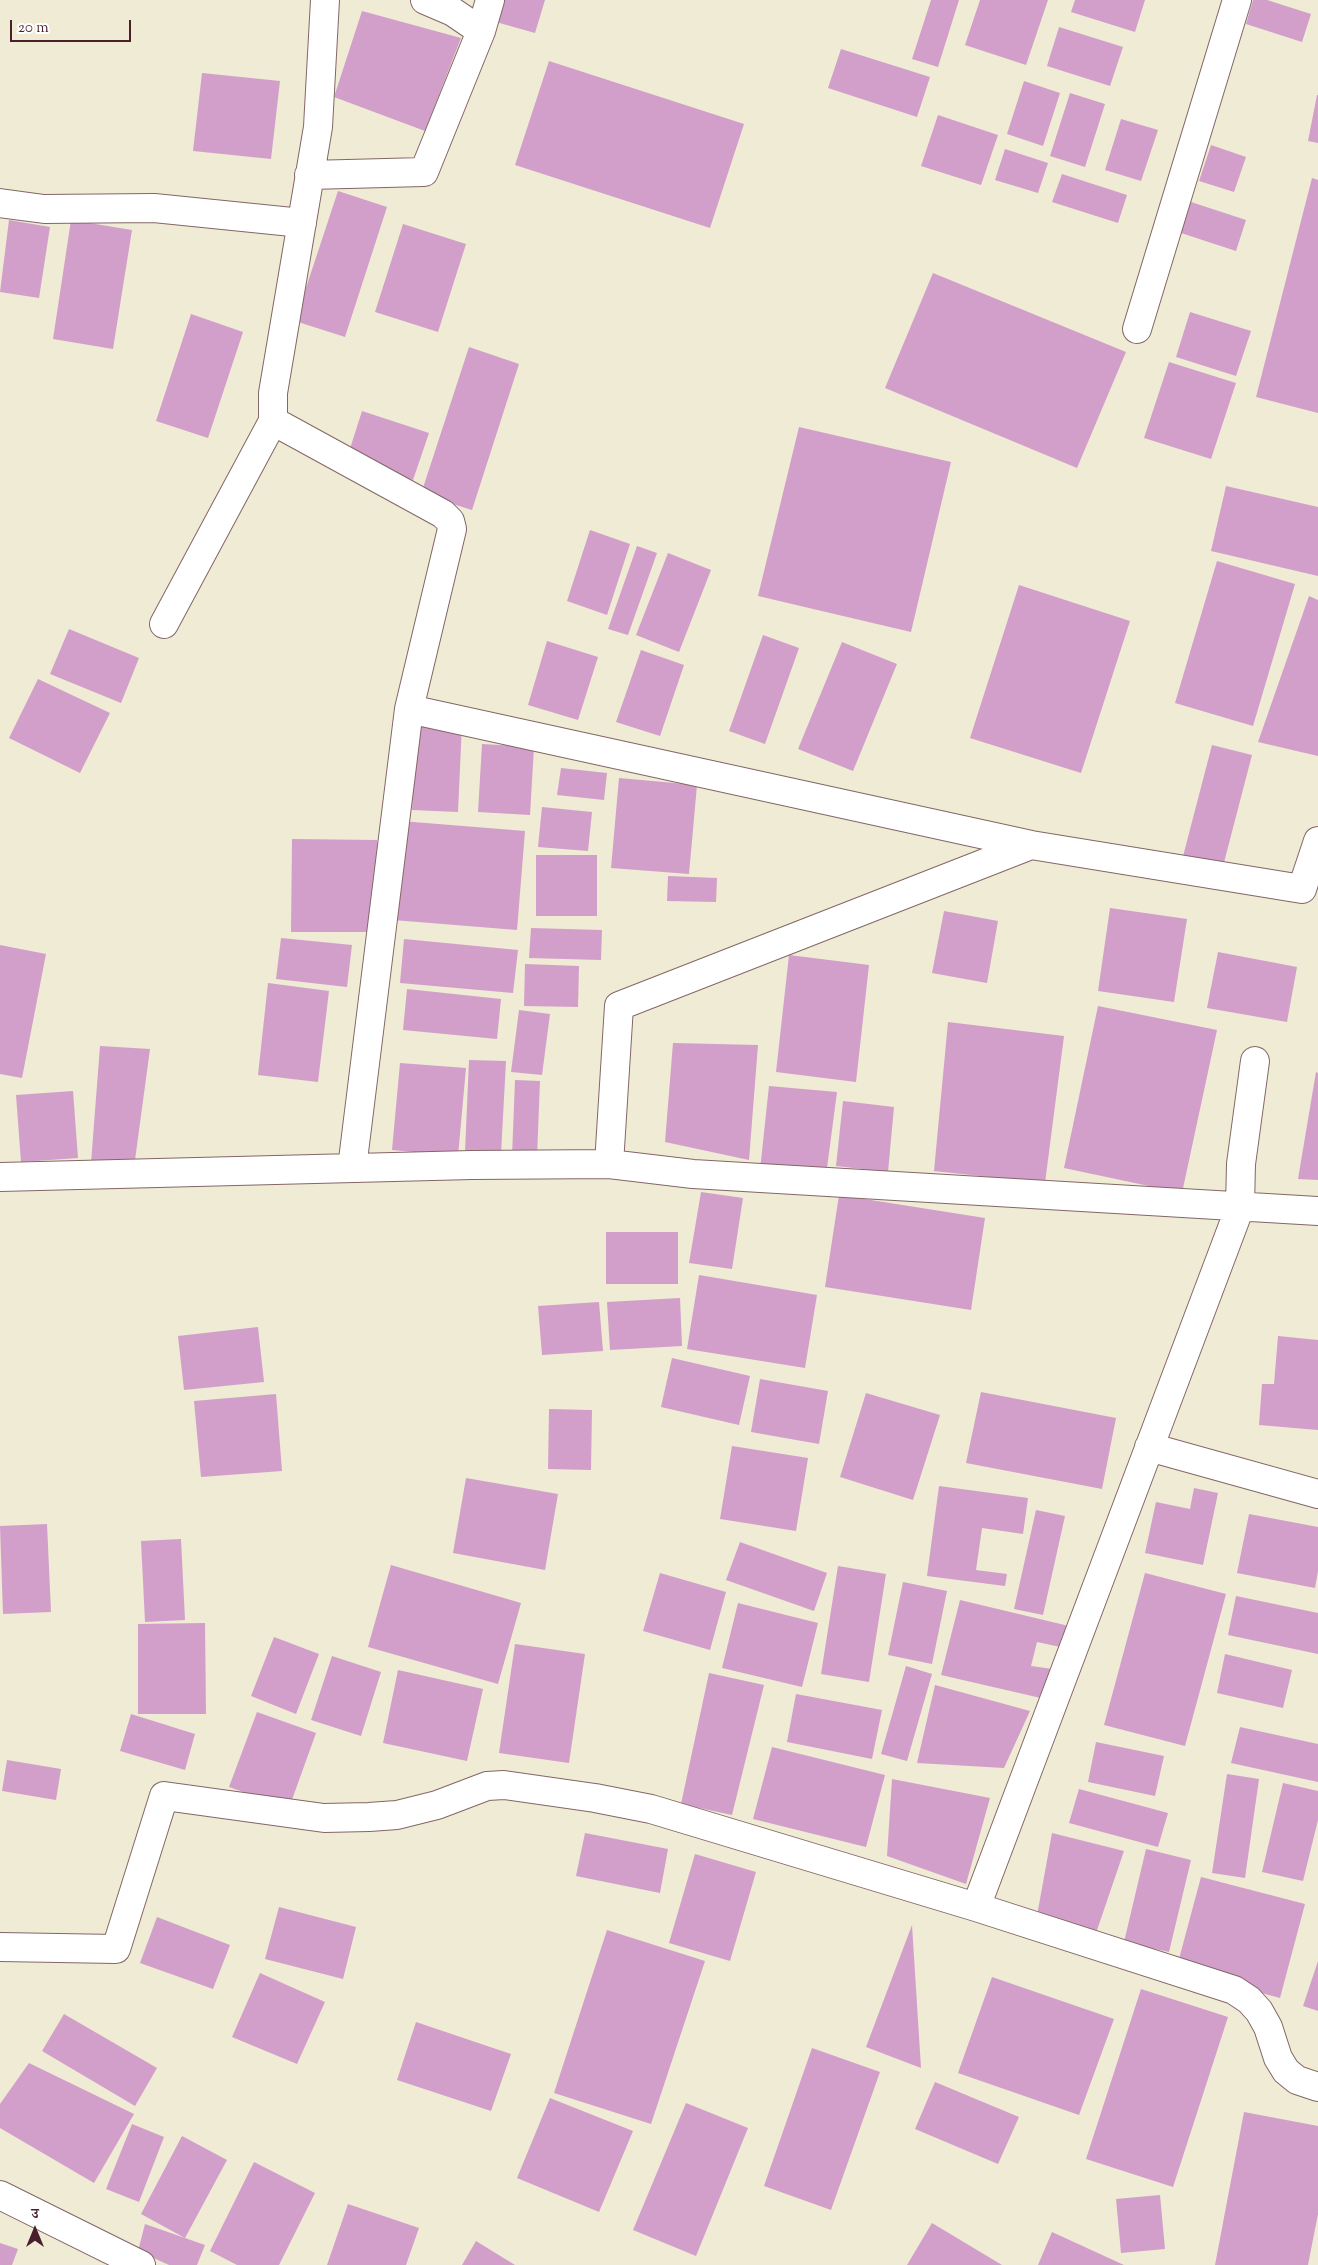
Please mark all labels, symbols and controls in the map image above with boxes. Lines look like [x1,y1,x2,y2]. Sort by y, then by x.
scale bar [12,10,134,42]
text: 20 m [18,18,49,39]
north arrow [10,2205,60,2255]
text: उ [31,2205,39,2225]

